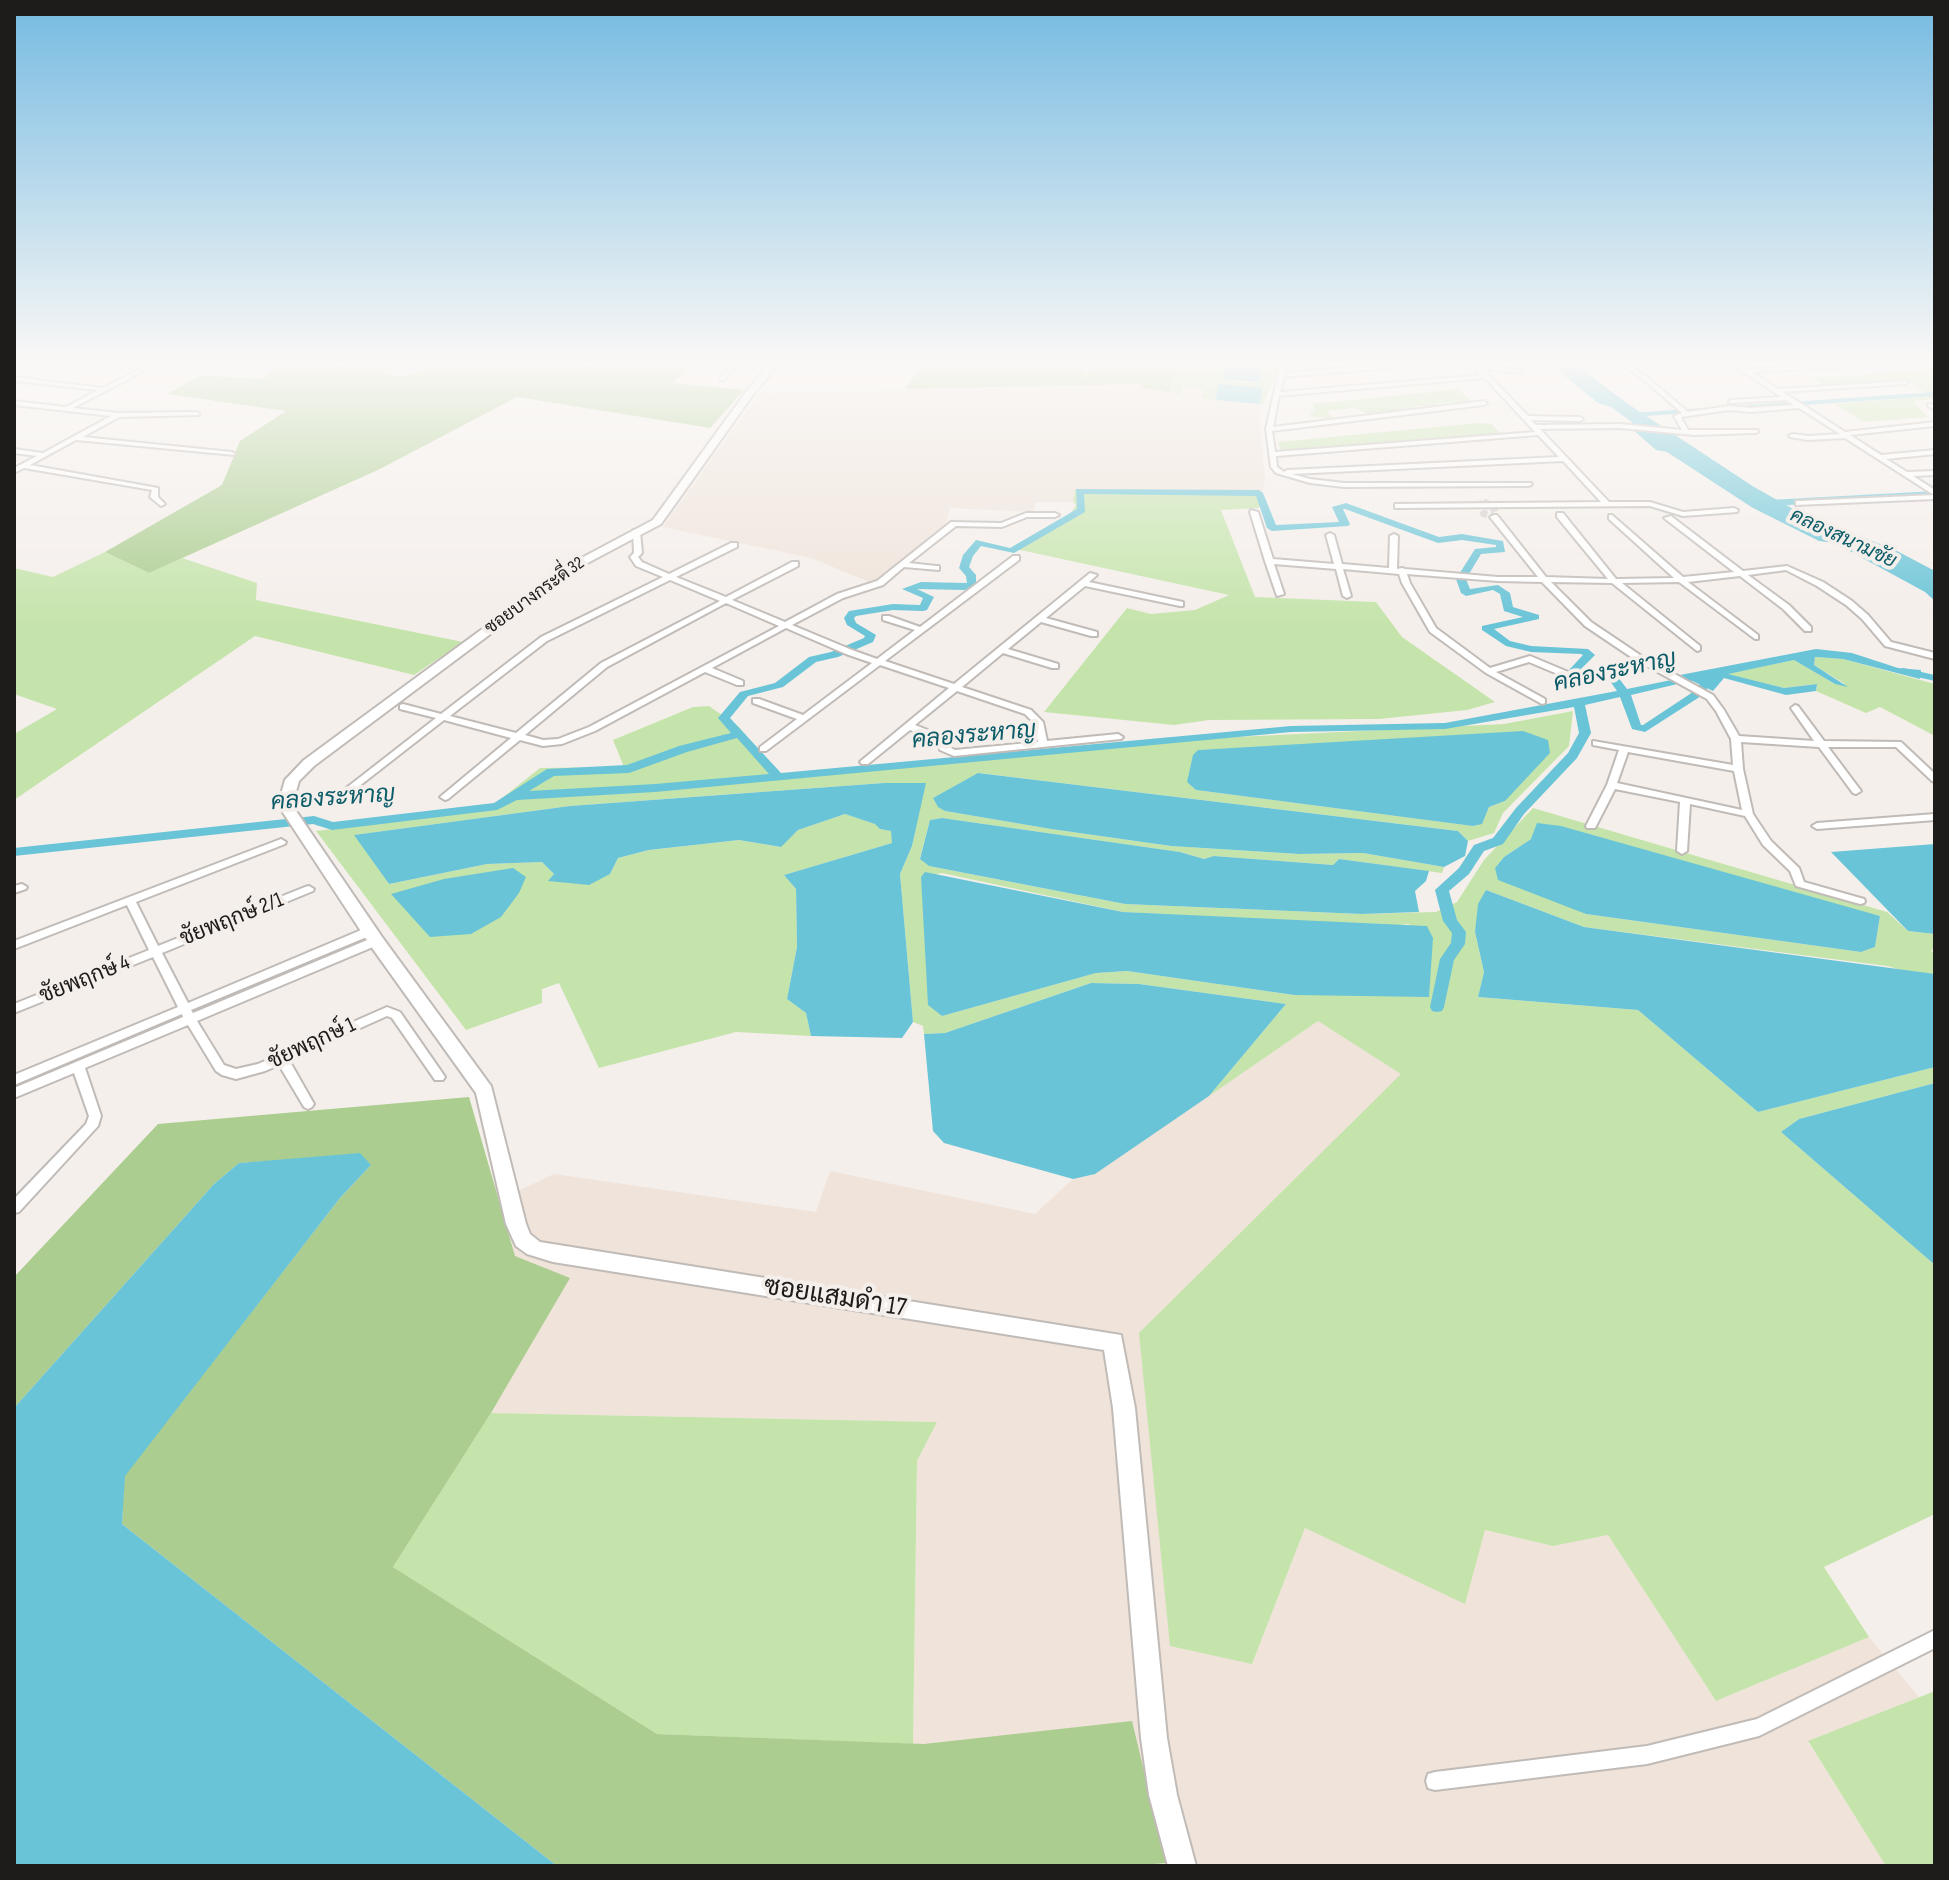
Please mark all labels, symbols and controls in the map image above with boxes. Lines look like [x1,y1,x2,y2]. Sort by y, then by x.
water label: คลองสนามชัย [1786,504,1900,574]
street label: ซอยบางกระดี่ 32 [481,553,589,639]
water label: คลองระหาญ [1551,645,1679,699]
water label: คลองระหาญ [911,716,1037,756]
water label: คลองระหาญ [270,780,396,818]
street label: ชัยพฤกษ์ 2/1 [176,887,288,953]
street label: ชัยพฤกษ์ 4 [36,950,134,1010]
street label: ชัยพฤกษ์ 1 [264,1012,360,1076]
street label: ซอยแสมดำ 17 [762,1271,908,1325]

